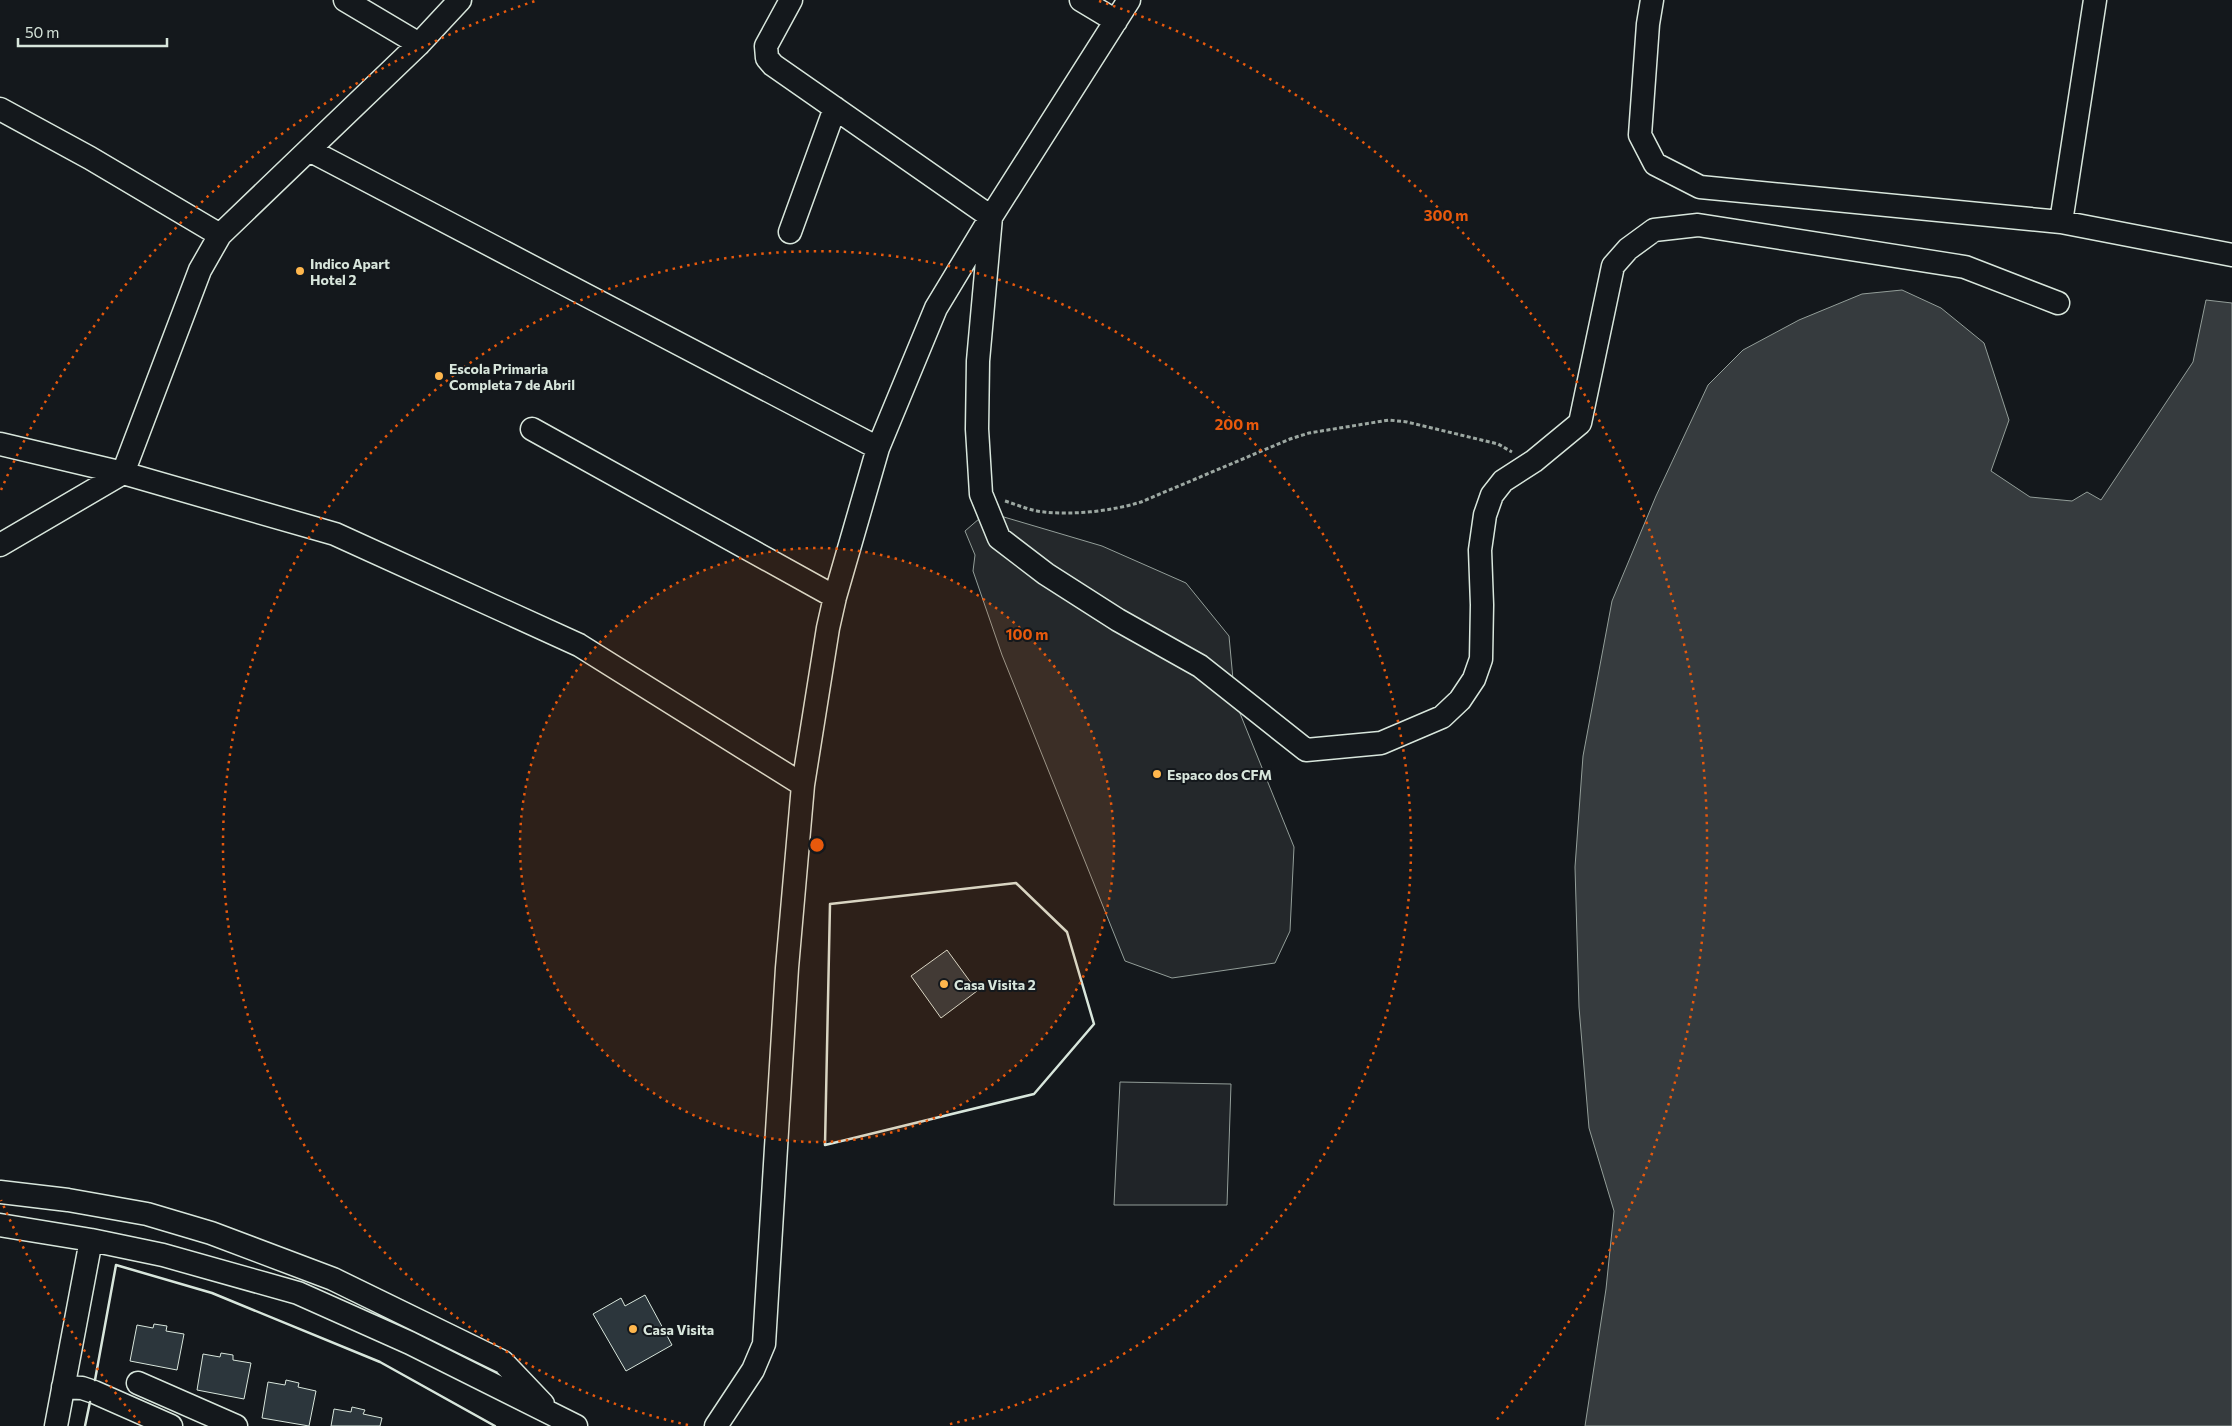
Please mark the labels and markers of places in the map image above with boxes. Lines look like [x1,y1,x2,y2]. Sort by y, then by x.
place label: Indico Apart Hotel 2 [310,255,390,288]
marker: Indico Apart Hotel 2 [294,265,306,277]
place label: Escola Primaria Completa 7 de Abril [449,360,575,393]
marker: Escola Primaria Completa 7 de Abril [433,370,445,382]
place label: Espaco dos CFM [1167,766,1272,783]
marker: Espaco dos CFM [1151,768,1163,780]
centre of rings [808,836,826,854]
place label: Casa Visita 2 [954,976,1036,993]
marker: Casa Visita 2 [938,978,950,990]
place label: Casa Visita [643,1321,714,1338]
marker: Casa Visita [627,1323,639,1335]

